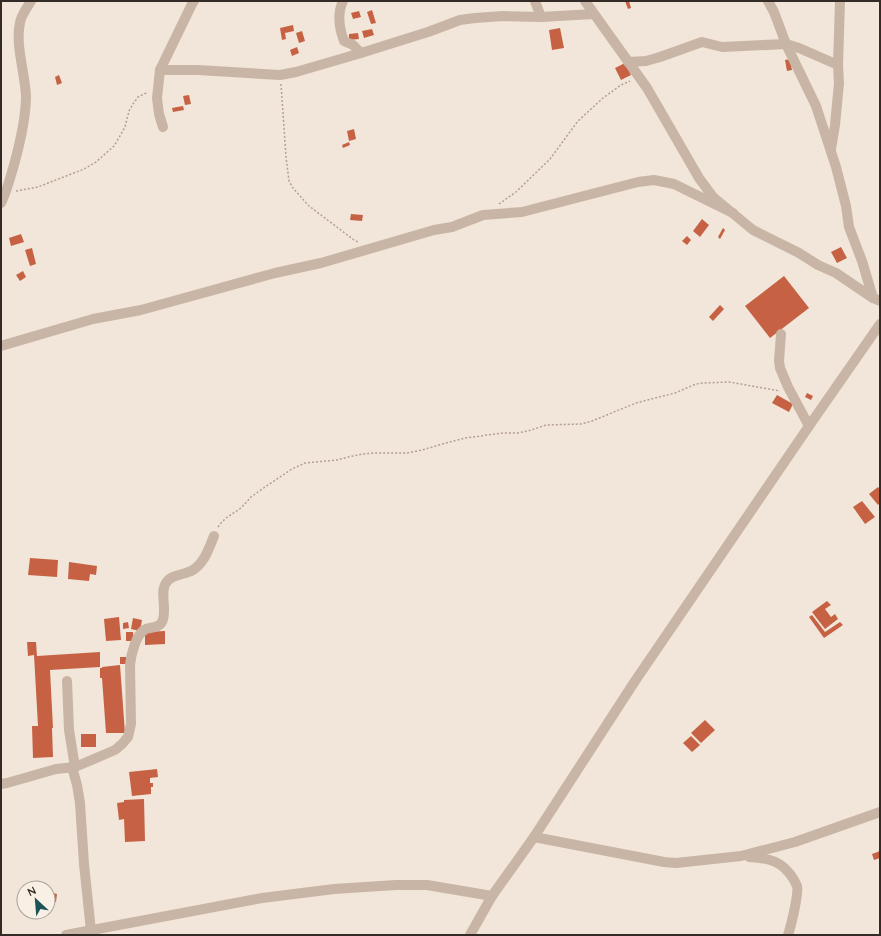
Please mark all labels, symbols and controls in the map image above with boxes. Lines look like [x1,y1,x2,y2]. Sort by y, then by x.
north arrow [16,880,56,920]
text: N [25,883,38,899]

